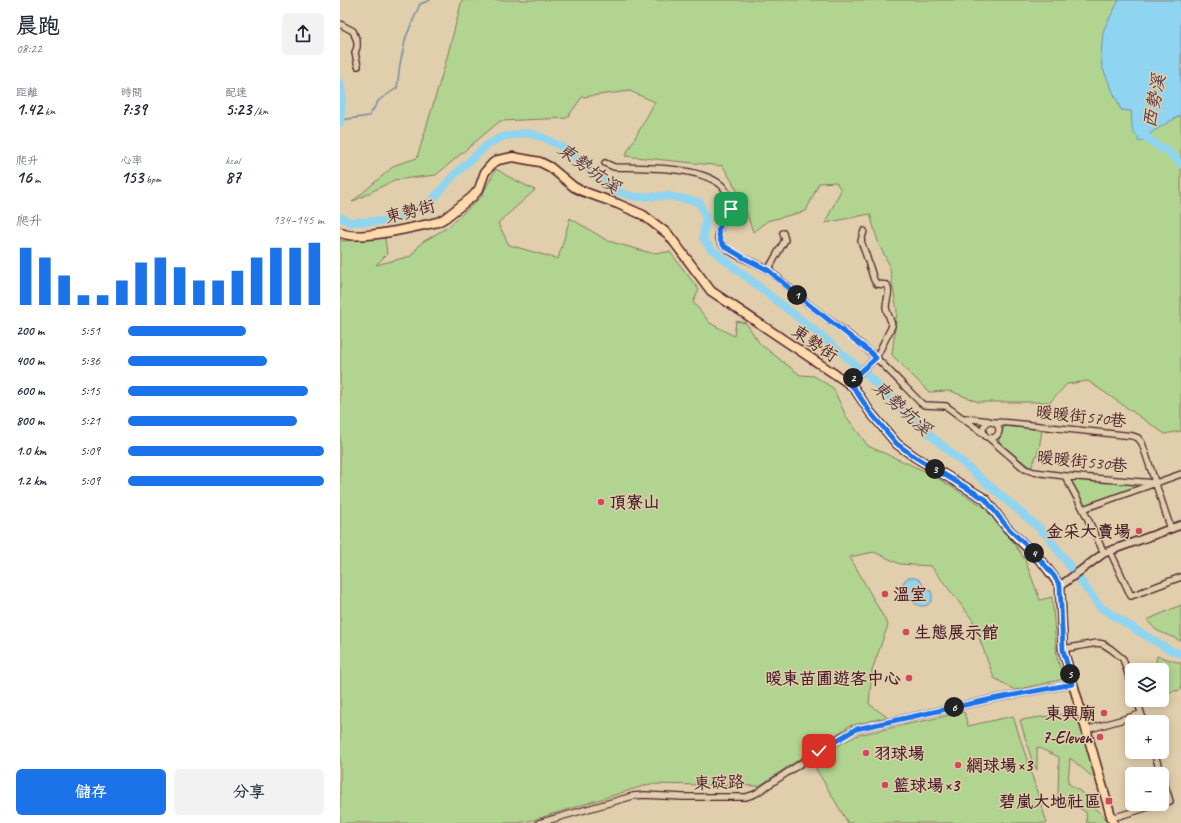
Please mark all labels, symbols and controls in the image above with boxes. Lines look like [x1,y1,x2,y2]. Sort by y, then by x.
text: 晨跑 [16,12,60,40]
button: share [282,13,324,55]
text: 08:22 [16,41,42,57]
water label: 西勢溪 [1138,71,1170,130]
text: 距離 [16,85,38,99]
text: 時間 [121,85,143,99]
text: 配速 [225,85,247,99]
text: 1.42 [16,99,42,120]
text: 7:39 [121,99,147,120]
text: 5:23 [225,99,251,120]
text: km [42,104,56,118]
text: /km [251,104,268,118]
water label: 東勢坑溪 [553,138,625,199]
text: 爬升 [16,153,38,167]
text: 心率 [121,153,143,167]
text: kcal [225,153,240,167]
text: 16 [16,167,32,188]
text: 153 [121,167,143,188]
text: 87 [225,167,241,188]
text: m [32,172,41,186]
text: bpm [143,172,161,186]
pin [714,192,748,226]
street label: 東勢街 [383,195,437,228]
icon: arrive [720,198,742,220]
text: 134–145 m [273,212,324,228]
text: 爬升 [16,213,42,229]
pin: 1 [787,285,807,305]
text: 1 [795,288,799,302]
street label: 東勢街 [788,320,842,366]
text: 200 m [16,323,44,339]
text: 5:51 [80,323,100,339]
text: 400 m [16,353,44,369]
text: 5:36 [80,353,100,369]
pin: 2 [843,368,863,388]
text: 2 [851,371,855,385]
water label: 東勢坑溪 [868,376,937,441]
text: 600 m [16,383,44,399]
text: 5:15 [80,383,100,399]
street label: 暖暖街570巷 [1035,401,1128,432]
text: 800 m [16,413,44,429]
text: 5:21 [80,413,100,429]
text: 1.0 km [16,443,46,459]
text: 5:09 [80,443,100,459]
street label: 暖暖街530巷 [1036,446,1129,477]
pin: 3 [925,459,945,479]
text: 3 [933,462,937,476]
text: 1.2 km [16,473,46,489]
text: 5:09 [80,473,100,489]
place label: 頂寮山 [609,492,660,513]
marker: 頂寮山 [596,497,606,507]
place label: 金采大賣場 [1046,521,1131,542]
marker: 金采大賣場 [1134,526,1144,536]
pin: 4 [1024,543,1044,563]
text: 4 [1032,546,1036,560]
place label: 溫室 [893,584,927,605]
marker: 溫室 [880,589,890,599]
place label: 生態展示館 [914,622,999,643]
marker: 生態展示館 [901,627,911,637]
map controls [1125,663,1169,811]
button: layers [1125,663,1169,707]
pin: 5 [1060,664,1080,684]
text: 5 [1068,667,1072,681]
place label: 暖東苗圃遊客中心 [765,668,901,689]
marker: 暖東苗圃遊客中心 [904,673,914,683]
pin: 6 [944,697,964,717]
text: 6 [951,700,957,714]
place label: 東興廟 [1045,703,1096,724]
marker: 東興廟 [1099,708,1109,718]
button: + [1125,715,1169,759]
place label: 7-Eleven [1042,727,1093,748]
marker: 7-Eleven [1095,732,1105,742]
pin [802,734,836,768]
icon: check [808,740,830,762]
place label: 羽球場 [874,743,925,764]
marker: 羽球場 [861,748,871,758]
place label: 網球場×3 [966,755,1034,776]
marker: 網球場×3 [953,760,963,770]
button: − [1125,767,1169,811]
button: 儲存 [16,769,166,815]
button: 分享 [174,769,324,815]
street label: 東碇路 [693,771,745,794]
place label: 籃球場×3 [893,775,961,796]
marker: 籃球場×3 [880,780,890,790]
place label: 碧嵐大地社區 [999,791,1101,812]
marker: 碧嵐大地社區 [1104,796,1114,806]

